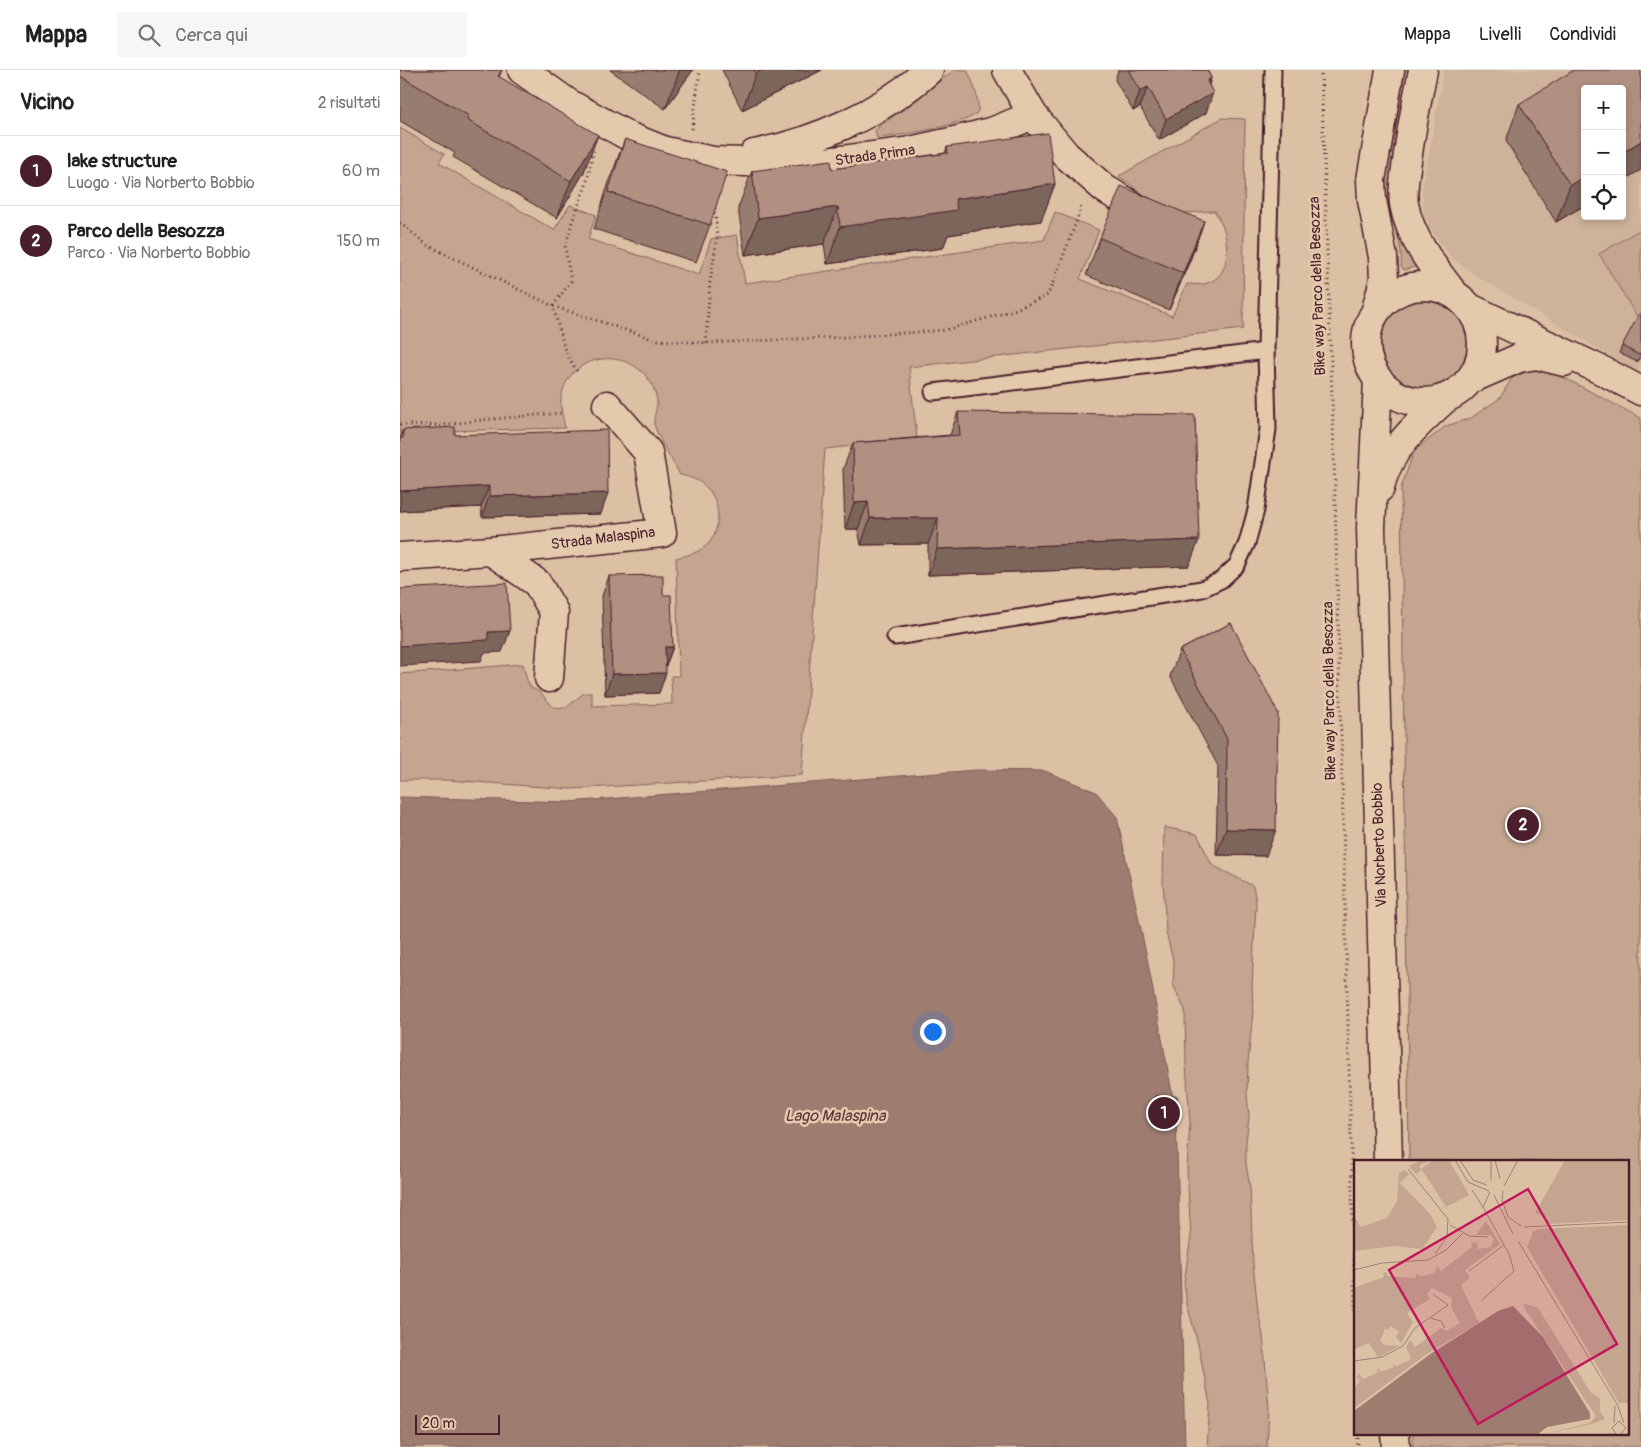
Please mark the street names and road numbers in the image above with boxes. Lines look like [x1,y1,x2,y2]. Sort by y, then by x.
street label: Strada Prima [834,140,916,171]
street label: Bike way Parco della Besozza [1305,196,1330,376]
street label: Strada Malaspina [550,523,656,554]
street label: Bike way Parco della Besozza [1318,601,1341,781]
street label: Via Norberto Bobbio [1368,782,1391,908]

